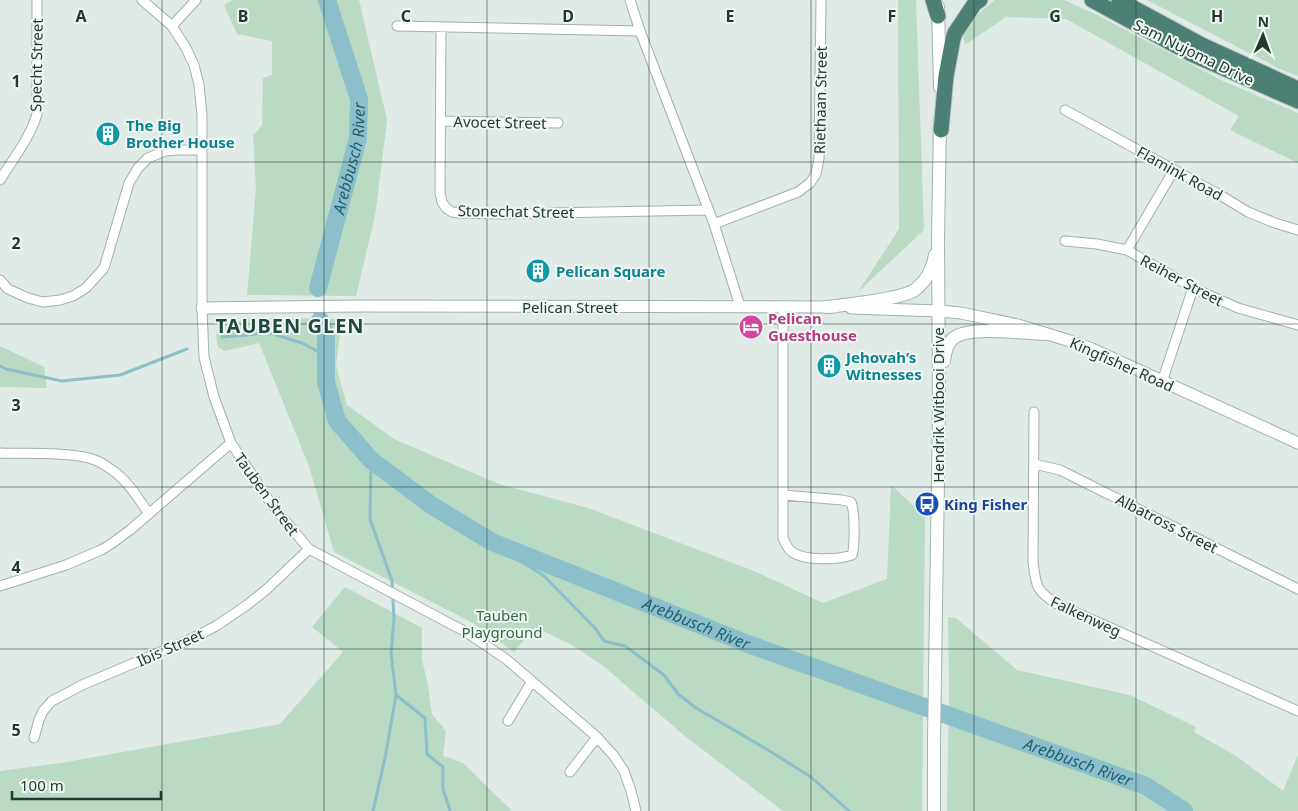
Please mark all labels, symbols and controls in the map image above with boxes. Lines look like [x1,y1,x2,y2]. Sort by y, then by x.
text: A [75,5,87,27]
text: B [238,5,248,27]
text: C [401,5,411,27]
text: D [562,5,574,27]
text: E [726,5,735,27]
text: F [888,5,896,27]
text: G [1049,5,1061,27]
text: H [1211,5,1223,27]
north arrow [1238,10,1288,60]
text: N [1257,12,1269,31]
street label: Sam Nujoma Drive [1130,14,1258,90]
street label: Specht Street [25,17,47,112]
street label: Riethaan Street [809,45,831,154]
text: 1 [11,70,21,92]
water label: Arebbusch River [327,102,370,217]
street label: Avocet Street [453,111,547,133]
place label: The Big Brother House [126,115,235,152]
building icon: The Big Brother House [95,121,121,147]
street label: Flamink Road [1134,141,1226,205]
street label: Stonechat Street [458,200,575,222]
text: 2 [11,232,21,254]
street label: Reiher Street [1137,250,1228,311]
building icon: Pelican Square [525,258,551,284]
place label: Pelican Square [556,261,665,281]
street label: Pelican Street [522,297,619,317]
place label: Pelican Guesthouse [768,308,857,345]
district label: TAUBEN GLEN [215,312,365,339]
hotel icon: Pelican Guesthouse [738,314,764,340]
street label: Hendrik Witbooi Drive [928,327,948,483]
street label: Kingfisher Road [1067,332,1177,396]
place label: Jehovah’s Witnesses [844,347,922,384]
building icon: Jehovah’s Witnesses [816,353,842,379]
text: 3 [11,394,21,416]
street label: Tauben Street [230,449,304,540]
street label: Albatross Street [1113,489,1222,558]
bus stop icon: King Fisher [914,491,940,517]
place label: King Fisher [944,494,1028,514]
text: 4 [11,556,21,578]
street label: Falkenweg [1048,591,1124,641]
water label: Arebbusch River [639,592,754,655]
park label: Tauben Playground [462,605,542,642]
street label: Ibis Street [133,623,207,671]
text: 5 [11,719,21,741]
water label: Arebbusch River [1020,732,1136,791]
scale bar [12,768,161,800]
text: 100 m [20,775,64,795]

